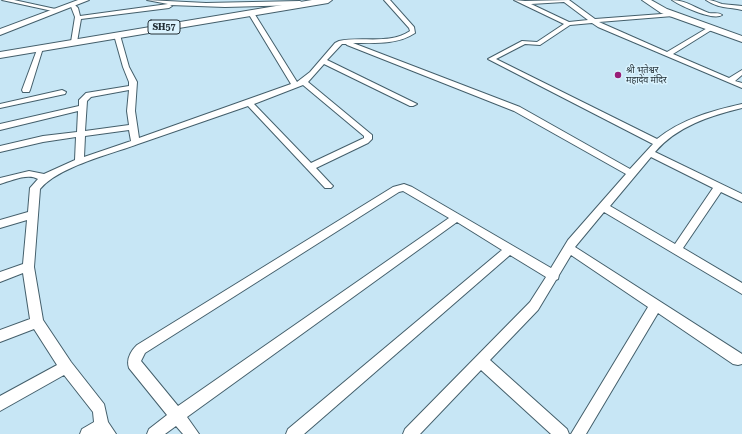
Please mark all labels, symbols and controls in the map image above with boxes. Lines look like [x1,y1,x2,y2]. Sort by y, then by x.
road number: SH57 [148,20,180,34]
place label: श्री भूतेश्वर महादेव मंदिर [626,65,667,86]
marker: श्री भूतेश्वर महादेव मंदिर [613,70,623,80]

